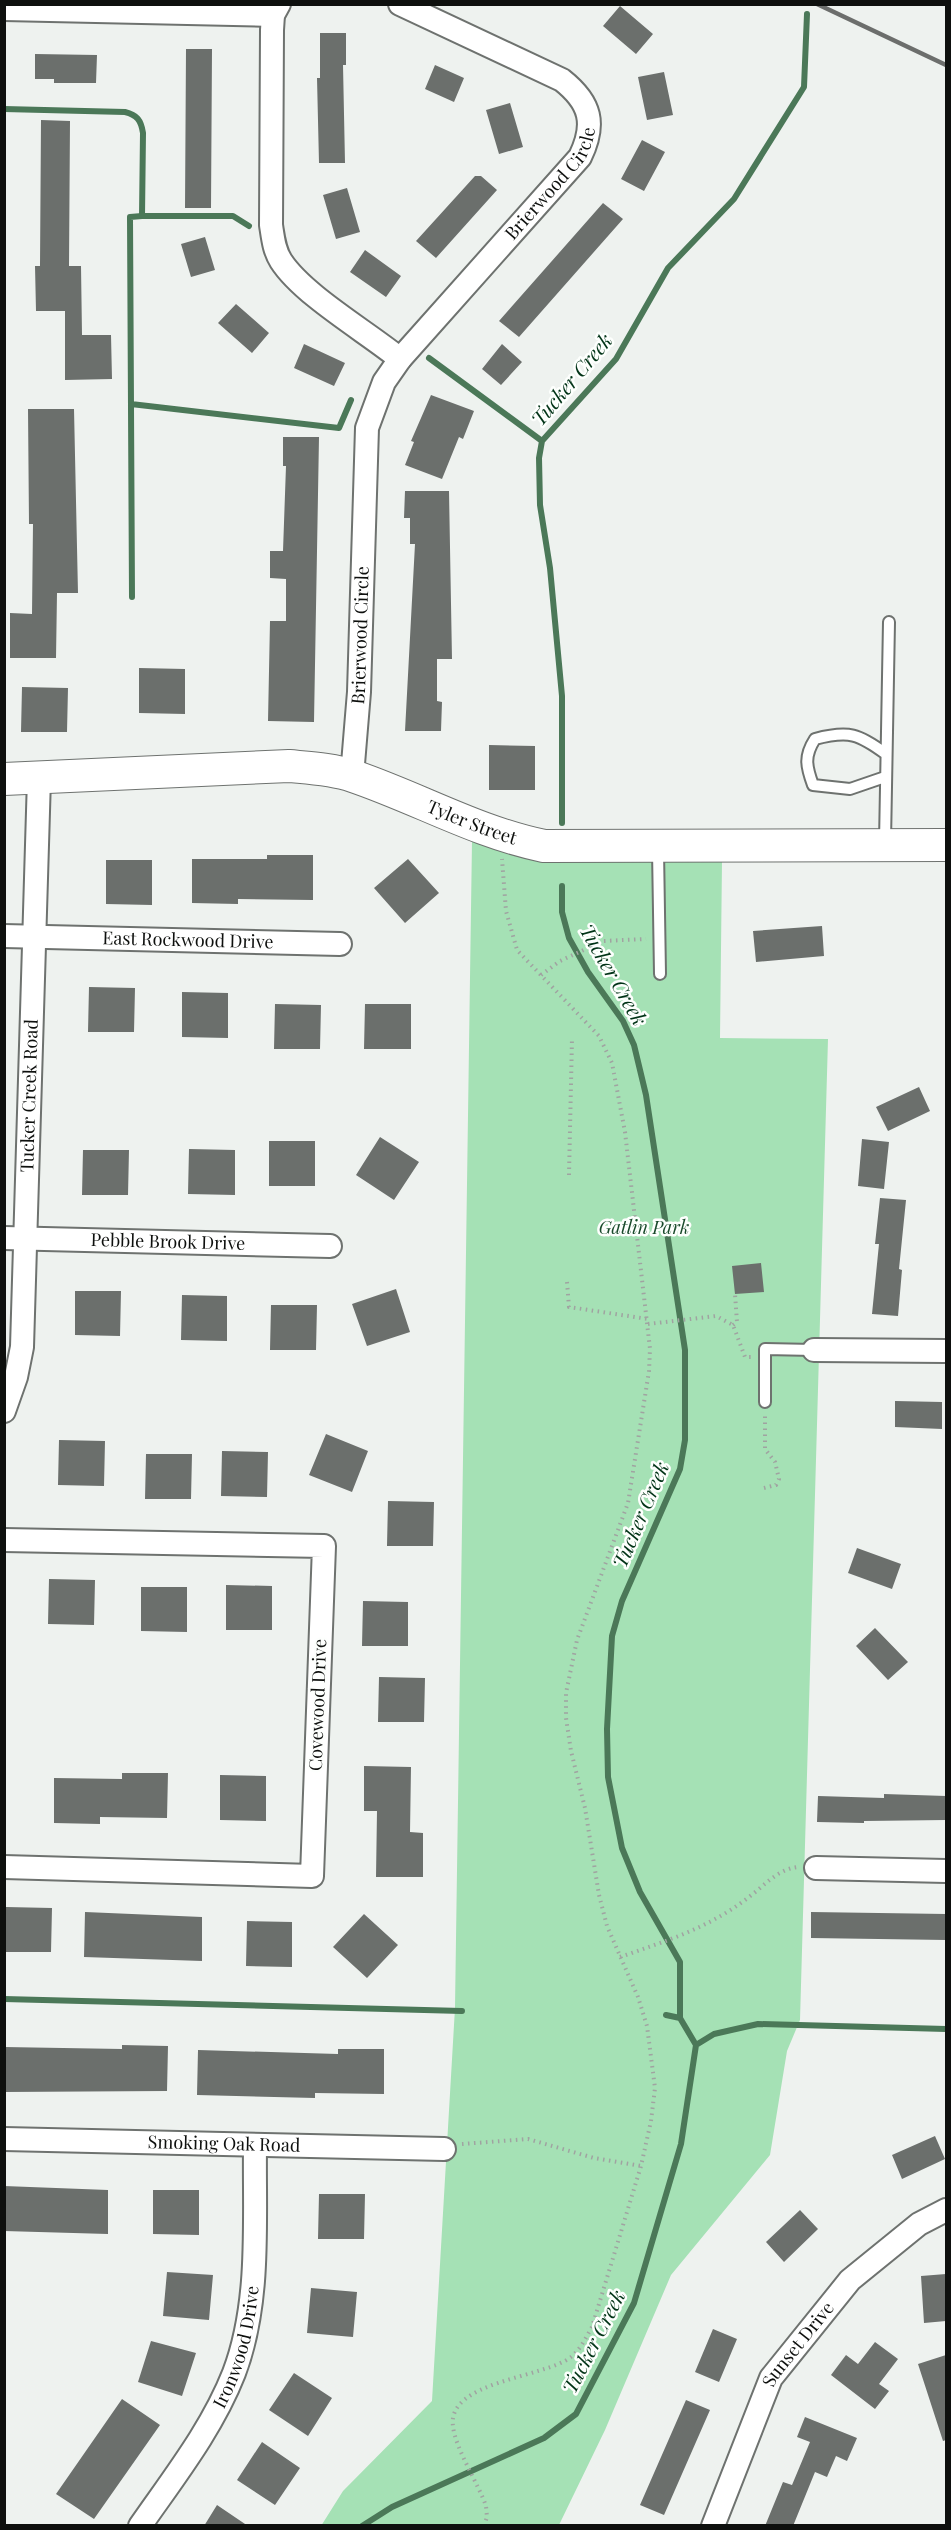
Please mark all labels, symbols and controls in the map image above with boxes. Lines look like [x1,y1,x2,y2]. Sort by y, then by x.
street label: Brierwood Circle [499,125,600,244]
water label: Tucker Creek [524,327,618,431]
street label: Brierwood Circle [345,566,374,705]
street label: Tyler Street [424,794,520,850]
water label: Tucker Creek [574,919,654,1030]
street label: East Rockwood Drive [102,925,274,953]
street label: Tucker Creek Road [14,1018,43,1173]
park label: Gatlin Park [599,1215,689,1239]
street label: Pebble Brook Drive [90,1227,246,1255]
water label: Tucker Creek [605,1457,674,1572]
street label: Covewood Drive [303,1638,331,1771]
street label: Smoking Oak Road [147,2129,301,2157]
street label: Ironwood Drive [207,2285,264,2412]
water label: Tucker Creek [555,2285,630,2398]
street label: Sunset Drive [756,2296,839,2390]

